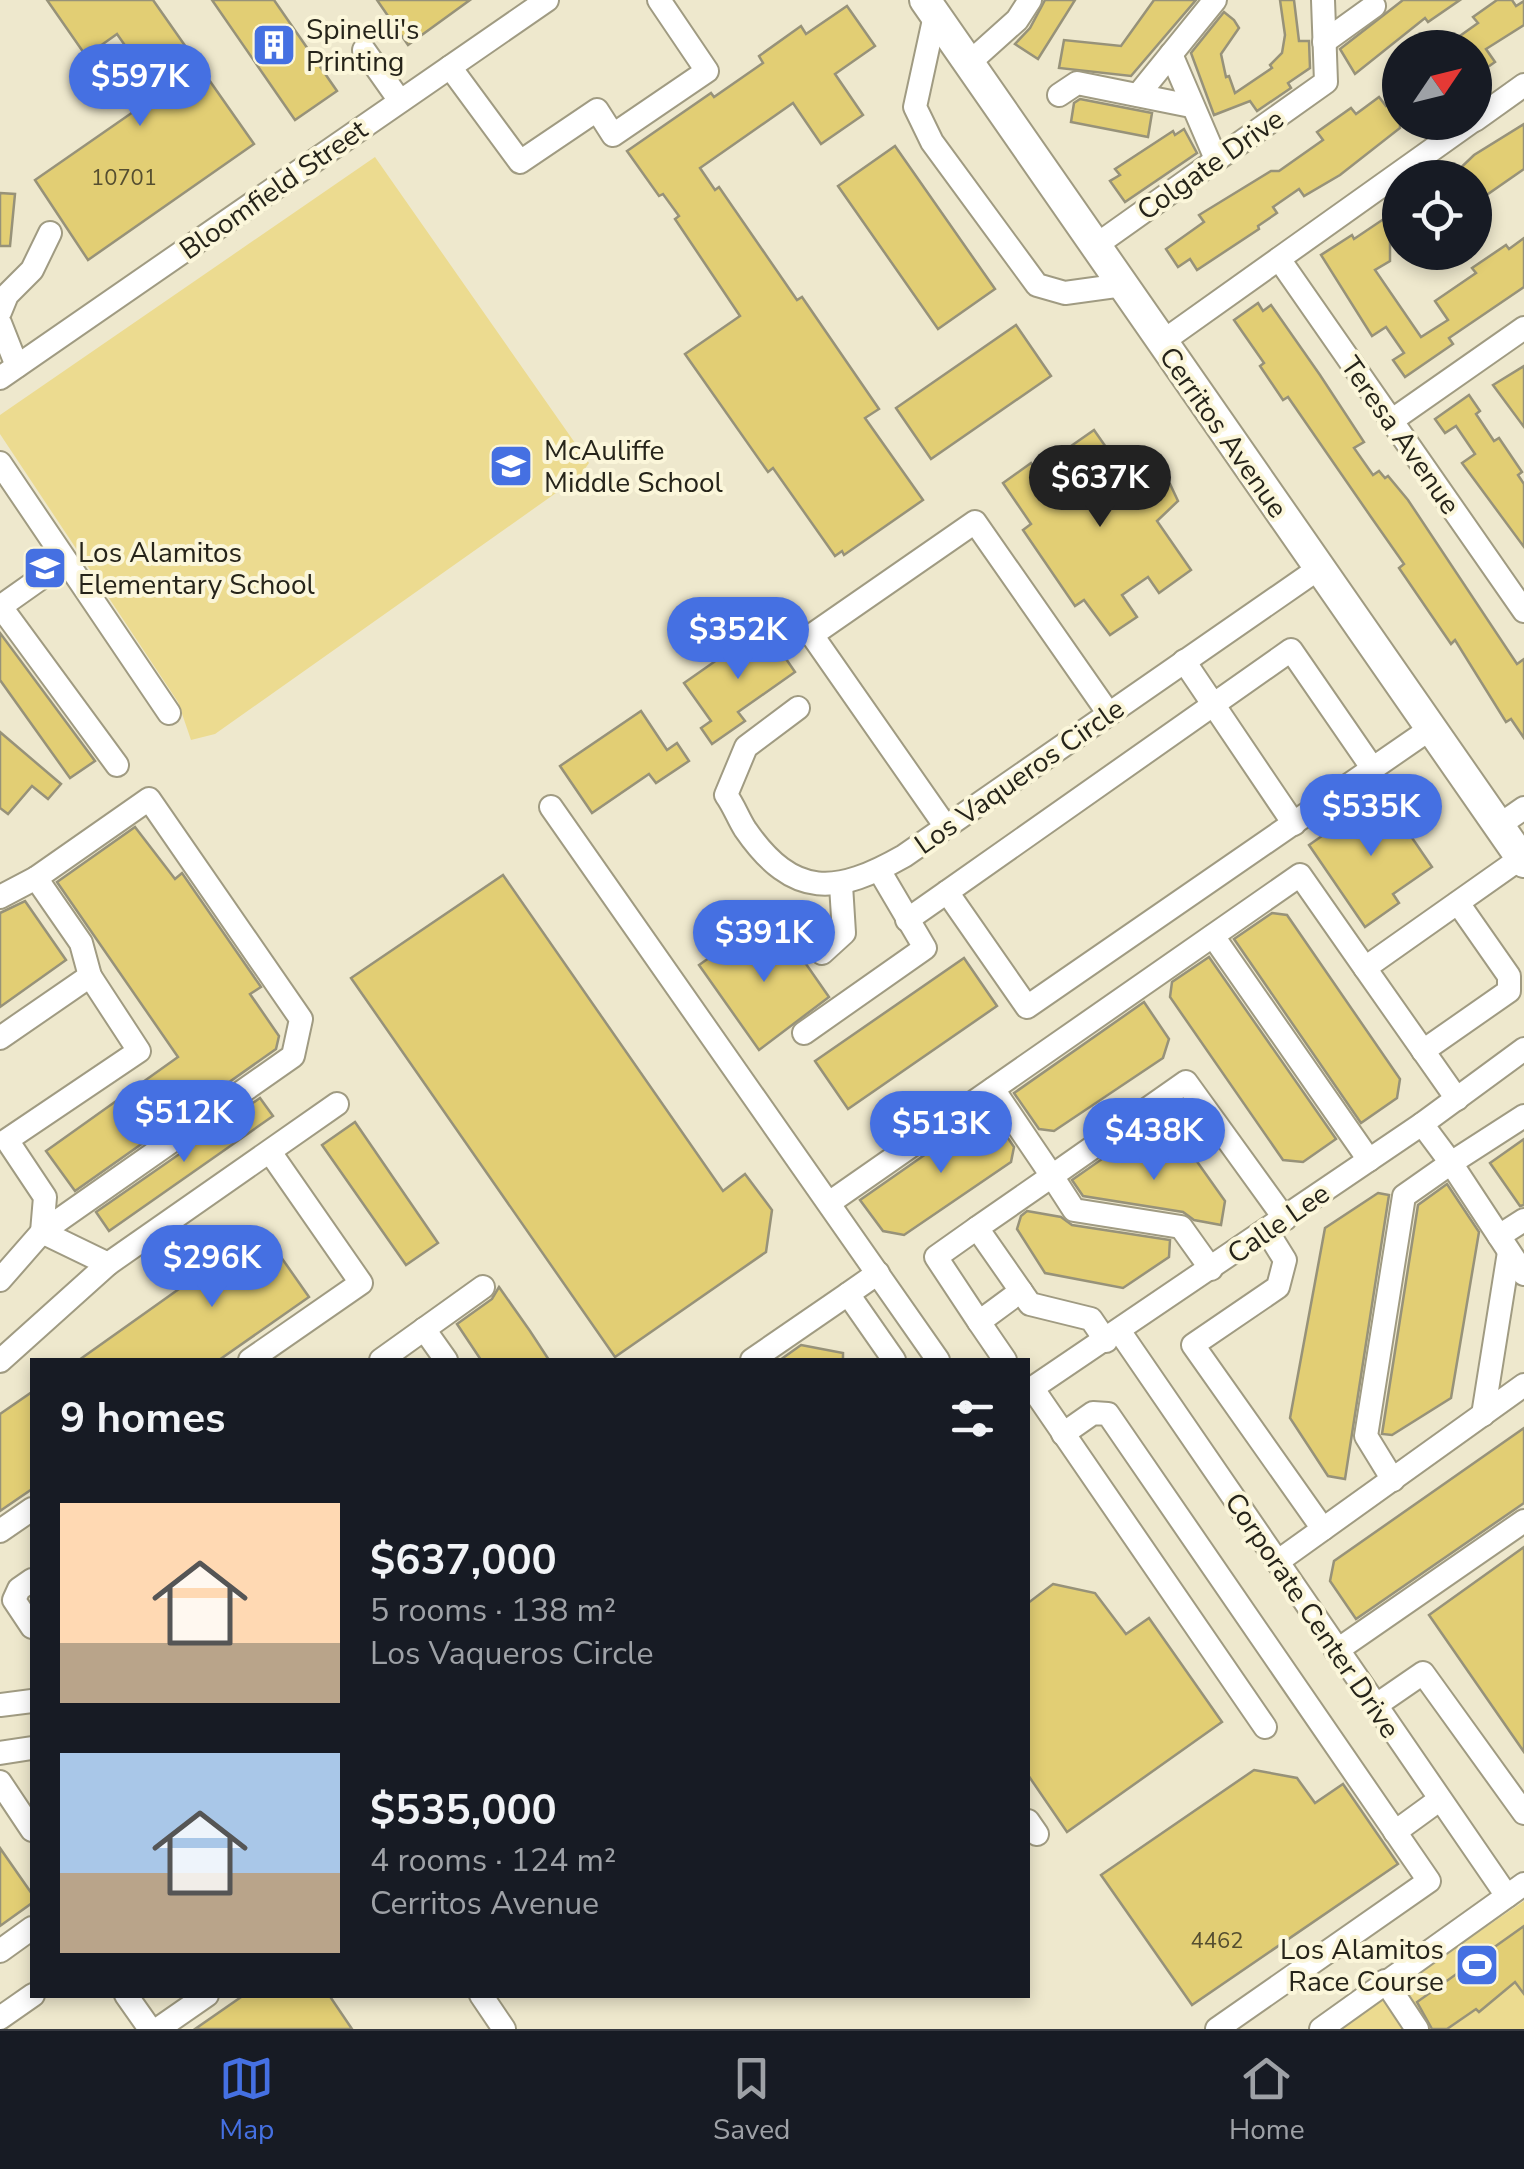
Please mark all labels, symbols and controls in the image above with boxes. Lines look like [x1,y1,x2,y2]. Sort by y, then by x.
place label: Spinelli's Printing [306,11,420,81]
building icon: Spinelli's Printing [251,22,297,68]
north arrow [1382,30,1492,140]
map controls [1382,30,1492,270]
pin: $597K [70,44,210,129]
text: $597K [91,55,189,98]
street label: Colgate Drive [1130,100,1292,229]
street label: Bloomfield Street [172,111,375,269]
button: locate [1382,160,1492,270]
house number: 10701 [91,163,157,193]
street label: Cerritos Avenue [1150,340,1296,526]
street label: Teresa Avenue [1332,349,1469,522]
place label: McAuliffe Middle School [544,432,724,502]
school or university icon: McAuliffe Middle School [488,443,534,489]
pin: $637K [1030,445,1170,530]
text: $637K [1051,456,1149,499]
place label: Los Alamitos Elementary School [78,534,315,604]
school or university icon: Los Alamitos Elementary School [22,545,68,591]
pin: $352K [668,597,808,682]
text: $352K [689,608,787,651]
street label: Los Vaqueros Circle [907,690,1132,864]
pin: $535K [1301,774,1441,859]
text: $535K [1322,785,1420,828]
pin: $391K [694,900,834,985]
text: $391K [715,911,813,954]
pin: $512K [114,1080,254,1165]
text: $512K [135,1091,233,1134]
pin: $513K [871,1091,1011,1176]
pin: $438K [1084,1098,1224,1183]
text: $513K [892,1102,990,1145]
text: $438K [1105,1109,1203,1152]
street label: Calle Lee [1220,1175,1337,1273]
pin: $296K [142,1225,282,1310]
text: $296K [163,1236,261,1279]
text: 9 homes [60,1390,225,1447]
icon: filters [945,1391,1000,1446]
street label: Corporate Center Drive [1216,1485,1409,1746]
text: $637,000 [370,1532,557,1589]
icon: home [140,1543,260,1663]
text: 5 rooms · 138 m² [370,1589,616,1632]
text: Los Vaqueros Circle [370,1632,653,1675]
text: $535,000 [370,1782,557,1839]
icon: home [140,1793,260,1913]
text: 4 rooms · 124 m² [370,1839,616,1882]
text: Cerritos Avenue [370,1882,599,1925]
house number: 4462 [1191,1926,1243,1956]
place label: Los Alamitos Race Course [1280,1931,1444,2001]
sports icon: Los Alamitos Race Course [1454,1942,1500,1988]
tab: Map [219,2051,274,2149]
tab: Saved [713,2051,790,2149]
tab: Home [1229,2051,1305,2149]

